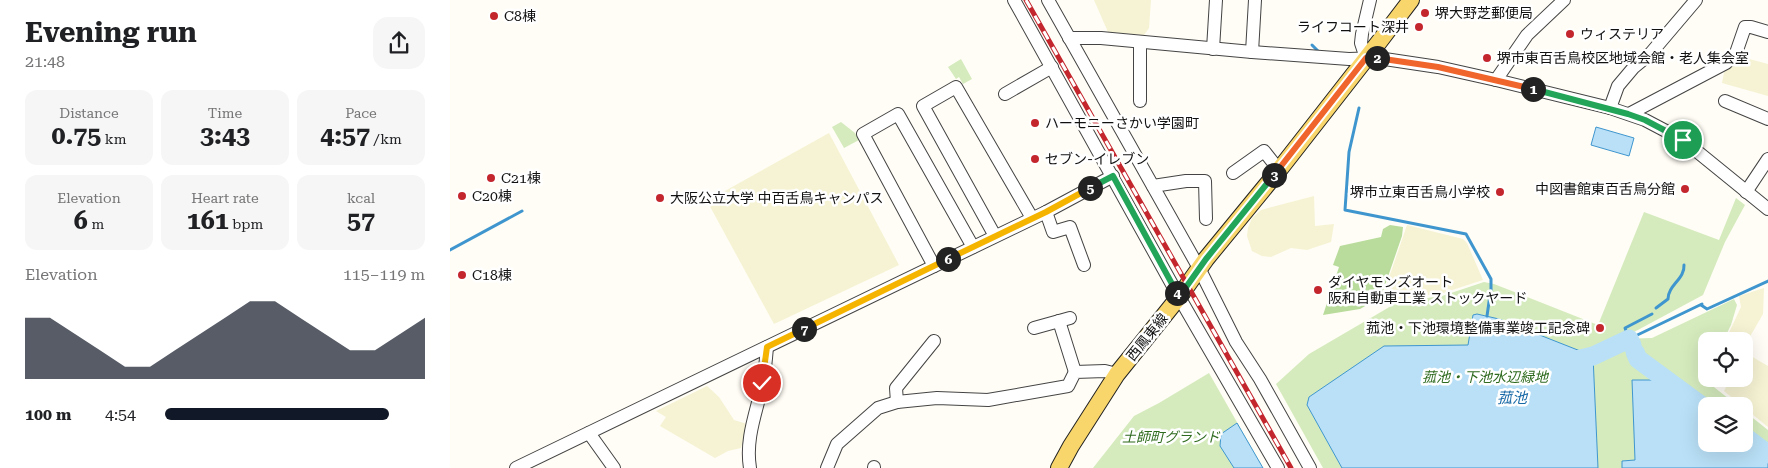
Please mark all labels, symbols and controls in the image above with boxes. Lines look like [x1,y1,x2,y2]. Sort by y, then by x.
place label: 堺大野芝郵便局 [1435,5,1533,21]
marker: 堺大野芝郵便局 [1419,7,1431,19]
place label: C8棟 [504,8,536,24]
marker: C8棟 [488,10,500,22]
text: Evening run [25,16,197,49]
button: share [373,17,425,69]
place label: ライフコート深井 [1297,19,1409,35]
marker: ライフコート深井 [1413,21,1425,33]
place label: ウィステリア [1580,26,1664,42]
marker: ウィステリア [1564,28,1576,40]
pin: 2 [1364,46,1390,70]
text: 2 [1374,50,1381,66]
place label: 堺市東百舌鳥校区地域会館・老人集会室 [1497,50,1749,66]
text: 21:48 [25,52,65,71]
marker: 堺市東百舌鳥校区地域会館・老人集会室 [1481,52,1493,64]
pin: 1 [1520,76,1546,102]
text: 1 [1530,81,1537,97]
text: Distance [59,105,119,121]
text: Time [208,105,242,121]
text: Pace [345,105,377,121]
place label: ハーモニーさかい学園町 [1045,115,1199,131]
marker: ハーモニーさかい学園町 [1029,117,1041,129]
pin [1662,119,1704,161]
text: 0.75 [51,121,101,150]
text: 3:43 [200,121,250,150]
text: 4:57 [320,121,370,150]
icon: arrive [1669,126,1697,154]
text: km [101,131,127,147]
text: /km [370,131,402,147]
place label: セブン-イレブン [1045,151,1149,167]
marker: セブン-イレブン [1029,153,1041,165]
pin: 3 [1262,162,1286,188]
text: 3 [1271,167,1278,183]
place label: C21棟 [501,170,541,186]
marker: C21棟 [485,172,497,184]
pin: 5 [1078,176,1102,200]
text: 5 [1087,180,1094,196]
place label: 中図書館東百舌鳥分館 [1535,181,1675,197]
marker: 中図書館東百舌鳥分館 [1679,183,1691,195]
place label: 堺市立東百舌鳥小学校 [1350,184,1490,200]
marker: 堺市立東百舌鳥小学校 [1494,186,1506,198]
place label: C20棟 [472,188,512,204]
text: Elevation [57,190,121,206]
text: Heart rate [191,190,259,206]
text: kcal [347,190,375,206]
marker: C20棟 [456,190,468,202]
place label: 大阪公立大学 中百舌鳥キャンパス [670,190,884,206]
marker: 大阪公立大学 中百舌鳥キャンパス [654,192,666,204]
text: 6 [74,206,88,235]
text: 161 [187,206,229,235]
text: 57 [347,206,375,235]
text: m [88,216,104,232]
text: bpm [229,216,263,232]
pin: 6 [936,246,960,272]
text: 6 [945,251,952,267]
text: Elevation [25,265,98,284]
text: 115–119 m [343,265,425,284]
place label: C18棟 [472,267,512,283]
marker: C18棟 [456,269,468,281]
place label: ダイヤモンズオート 阪和自動車工業 ストックヤード [1328,274,1528,306]
pin: 4 [1164,280,1190,306]
marker: ダイヤモンズオート 阪和自動車工業 ストックヤード [1312,284,1324,296]
text: 4 [1174,285,1181,301]
street label: 西鳳東線 [1123,310,1171,364]
pin: 7 [792,316,816,342]
place label: 菰池・下池環境整備事業竣工記念碑 [1366,320,1590,336]
text: 7 [801,321,808,337]
marker: 菰池・下池環境整備事業竣工記念碑 [1594,322,1606,334]
map controls [1698,332,1753,452]
button: locate [1698,332,1753,387]
pin [741,362,783,404]
icon: check [748,369,776,397]
park label: 菰池・下池水辺緑地 [1422,369,1550,385]
water label: 菰池 [1497,389,1529,407]
button: layers [1698,397,1753,452]
text: 100 m [25,405,71,424]
text: 4:54 [105,405,136,424]
park label: 土師町グランド [1122,429,1221,445]

